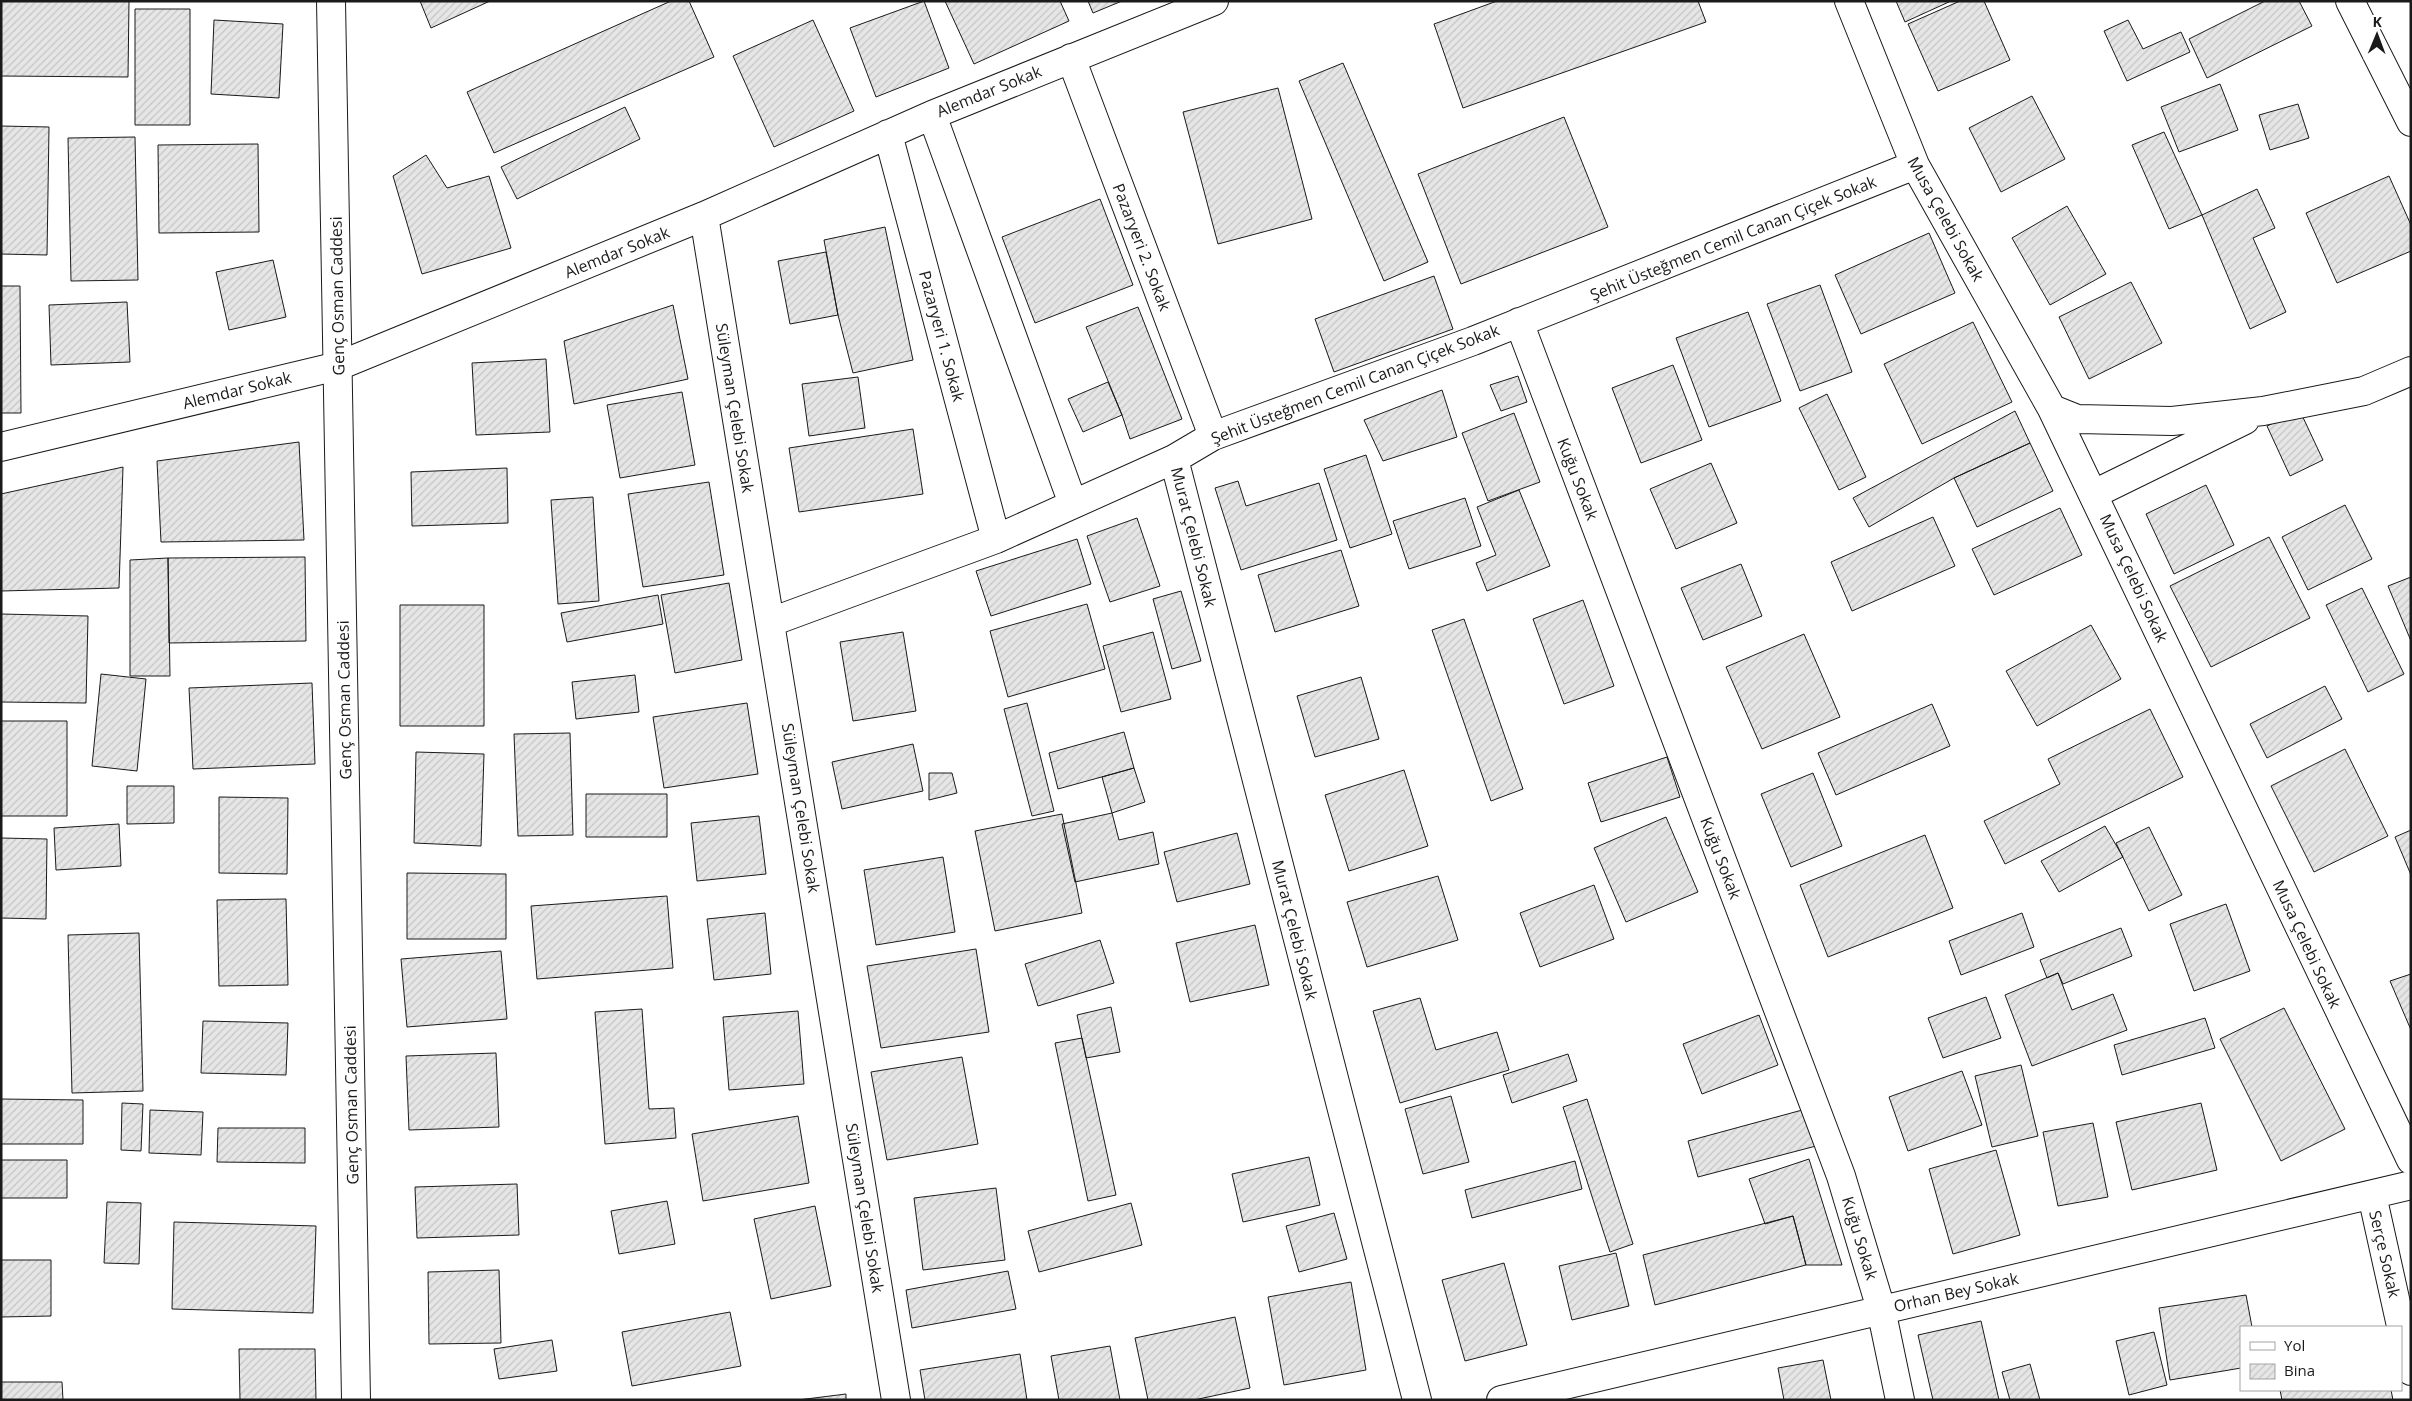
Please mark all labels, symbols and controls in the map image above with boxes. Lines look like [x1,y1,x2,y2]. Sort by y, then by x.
north arrow [2352,10,2402,60]
text: K [2372,12,2383,31]
street label: Alemdar Sokak [933,60,1045,122]
street label: Musa Çelebi Sokak [1903,153,1990,286]
street label: Şehit Üsteğmen Cemil Canan Çiçek Sokak [1587,170,1880,306]
street label: Pazaryeri 2. Sokak [1108,180,1177,314]
street label: Genç Osman Caddesi [325,216,349,376]
street label: Alemdar Sokak [561,221,673,283]
street label: Pazaryeri 1. Sokak [914,268,970,405]
street label: Şehit Üsteğmen Cemil Canan Çiçek Sokak [1208,318,1503,449]
street label: Süleyman Çelebi Sokak [711,322,759,495]
street label: Alemdar Sokak [180,366,294,414]
street label: Kuğu Sokak [1552,435,1604,524]
street label: Murat Çelebi Sokak [1166,465,1222,610]
street label: Musa Çelebi Sokak [2095,510,2174,646]
street label: Genç Osman Caddesi [332,620,356,780]
street label: Süleyman Çelebi Sokak [777,722,825,895]
street label: Kuğu Sokak [1695,814,1747,903]
street label: Murat Çelebi Sokak [1267,858,1323,1003]
street label: Musa Çelebi Sokak [2268,876,2347,1012]
street label: Genç Osman Caddesi [339,1025,363,1185]
street label: Süleyman Çelebi Sokak [841,1122,889,1295]
street label: Kuğu Sokak [1837,1193,1883,1283]
street label: Serçe Sokak [2364,1208,2406,1301]
street label: Orhan Bey Sokak [1892,1267,2021,1317]
legend [2240,1326,2402,1391]
text: Yol [2284,1335,2305,1355]
text: Bina [2284,1360,2315,1380]

